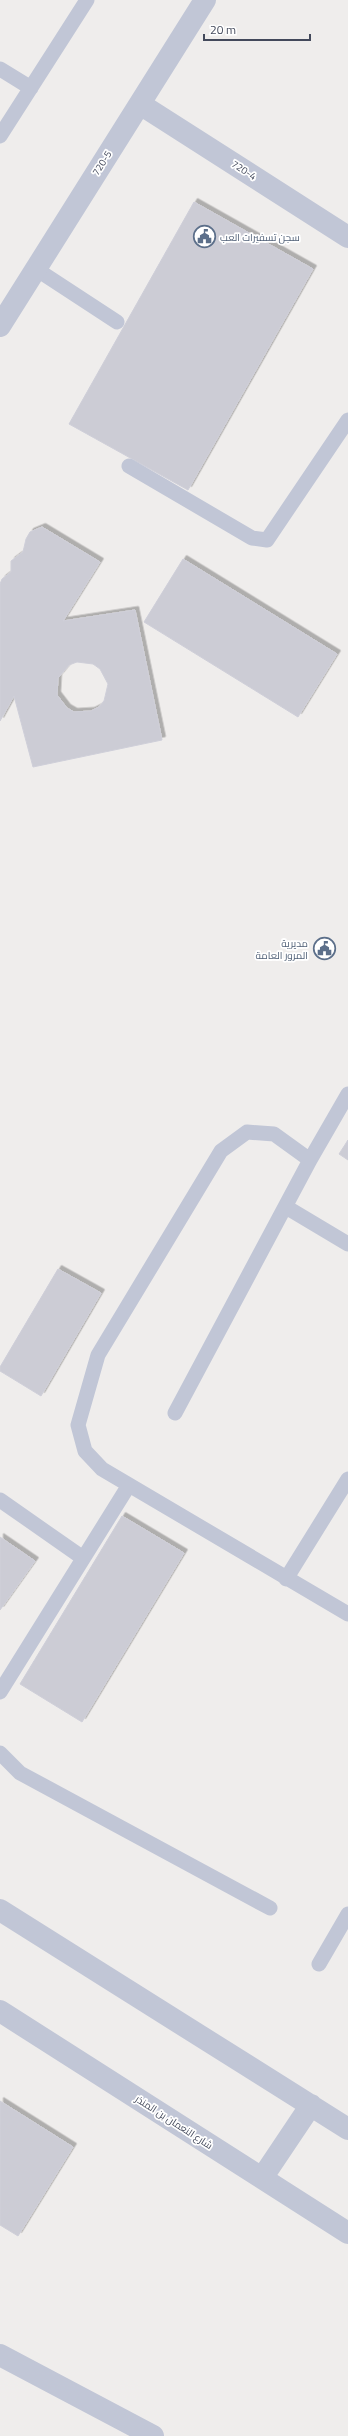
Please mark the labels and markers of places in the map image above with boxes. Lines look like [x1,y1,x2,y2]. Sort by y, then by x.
public building icon: سجن تسفيرات العب [192,224,218,250]
place label: سجن تسفيرات العب [220,230,300,245]
place label: مديرية المرور العامة [256,936,308,963]
public building icon: مديرية المرور العامة [311,936,337,962]

